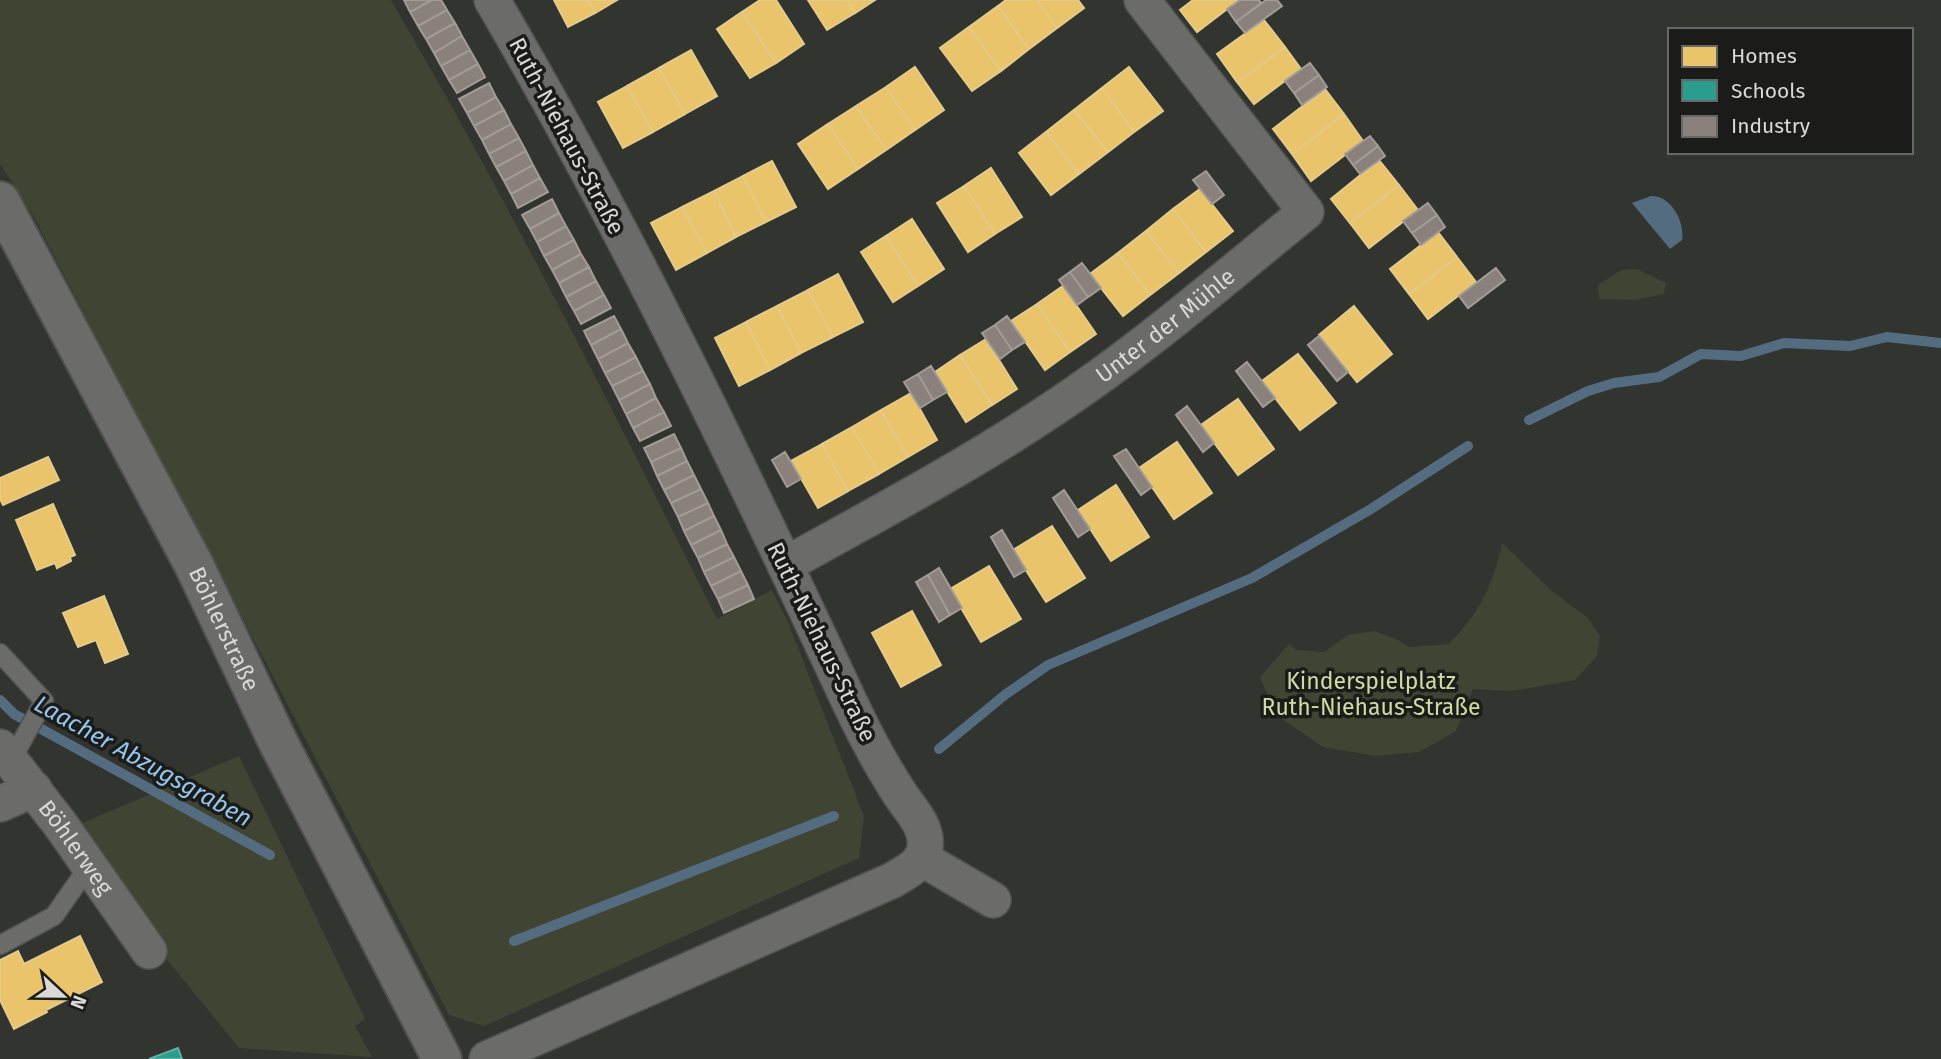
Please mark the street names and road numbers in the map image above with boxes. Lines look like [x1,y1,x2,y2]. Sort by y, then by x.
street label: Ruth-Niehaus-Straße [503,33,631,239]
street label: Unter der Mühle [1090,262,1241,389]
street label: Ruth-Niehaus-Straße [761,537,883,747]
street label: Böhlerstraße [183,562,266,695]
street label: Böhlerweg [33,794,119,900]

